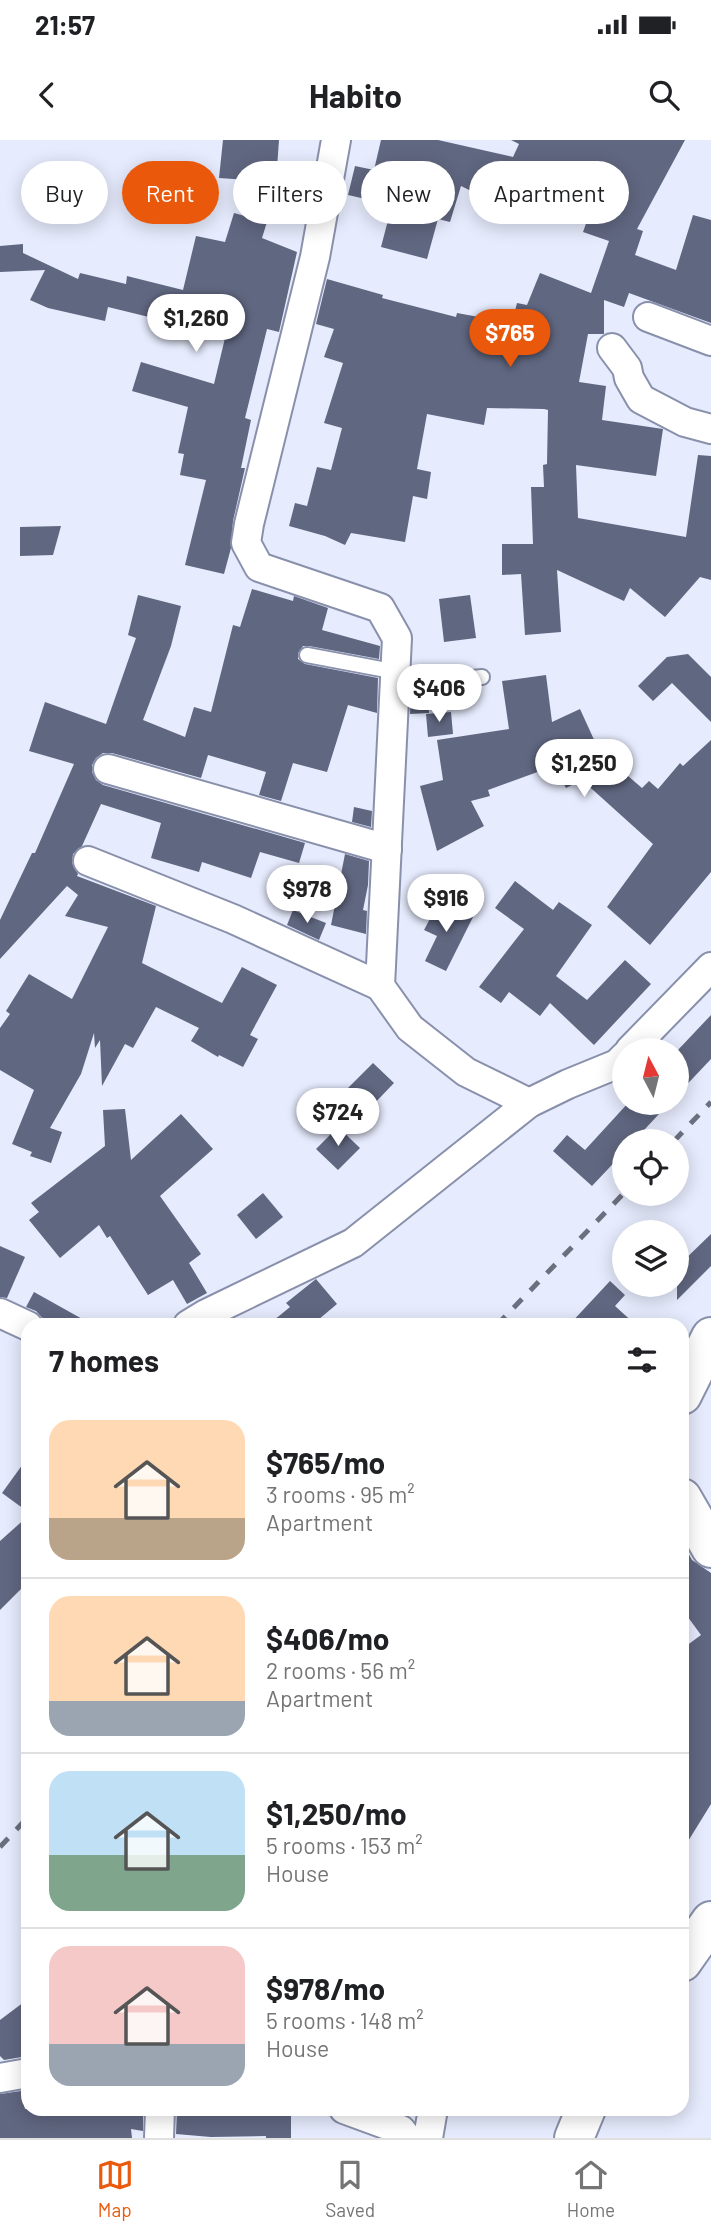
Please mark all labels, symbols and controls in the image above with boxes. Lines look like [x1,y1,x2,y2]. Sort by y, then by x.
text: 21:57 [35,9,95,40]
icon: back [28,76,66,114]
text: Habito [309,76,402,114]
icon: search [645,76,683,114]
chip: Buy [21,161,108,224]
chip: Rent [122,161,219,224]
chip: Filters [233,161,347,224]
chip: New [361,161,455,224]
chip: Apartment [469,161,629,224]
pin: $1,260 [139,294,253,354]
text: $1,260 [163,303,229,331]
pin: $765 [469,310,551,369]
text: $765 [485,318,535,346]
pin: $406 [398,664,480,724]
text: $406 [413,673,465,701]
pin: $1,250 [527,740,641,799]
text: $1,250 [551,748,617,776]
pin: $978 [266,866,348,925]
text: $978 [282,874,332,902]
pin: $916 [405,874,487,934]
text: $916 [423,883,469,911]
north arrow [612,1038,690,1115]
map controls [612,1038,689,1297]
pin: $724 [297,1088,379,1148]
text: $724 [312,1097,364,1125]
button: locate [612,1129,689,1206]
button: layers [612,1220,689,1297]
icon: filters [623,1341,661,1379]
text: 7 homes [49,1342,159,1378]
text: $765/mo [266,1444,385,1480]
icon: home [105,1448,189,1532]
text: 3 rooms · 95 m² [266,1480,415,1508]
text: Apartment [266,1508,373,1536]
text: $406/mo [266,1620,390,1656]
icon: home [105,1624,189,1708]
text: 2 rooms · 56 m² [266,1656,415,1684]
text: Apartment [266,1684,373,1712]
text: $1,250/mo [266,1795,407,1831]
icon: home [105,1799,189,1883]
text: 5 rooms · 153 m² [266,1831,423,1859]
text: House [266,1859,329,1887]
text: $978/mo [266,1970,385,2006]
icon: home [105,1974,189,2058]
text: 5 rooms · 148 m² [266,2006,424,2034]
text: House [266,2034,329,2062]
tab: Map [96,2156,134,2221]
tab: Saved [325,2156,375,2221]
tab: Home [567,2156,615,2221]

